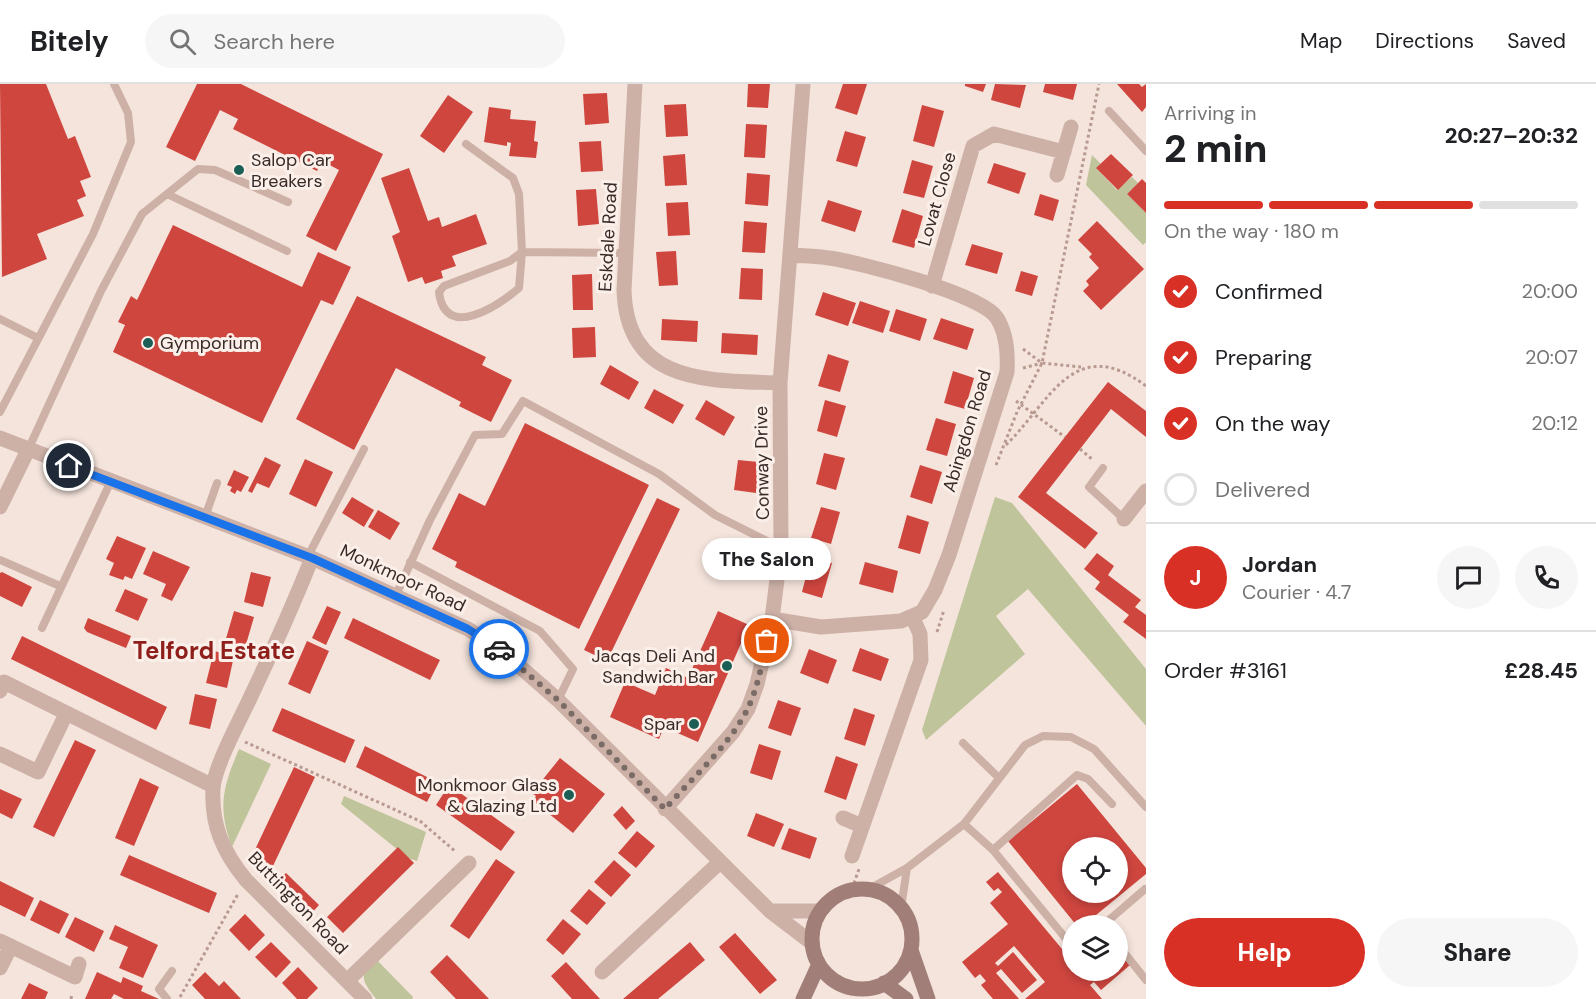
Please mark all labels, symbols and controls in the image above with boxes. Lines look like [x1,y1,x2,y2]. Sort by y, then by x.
search box [145,14,565,68]
text: Bitely [30,23,109,60]
icon: search [166,25,199,58]
text: Search here [214,27,335,56]
text: Map [1300,27,1342,55]
text: Directions [1375,27,1474,55]
text: Saved [1507,27,1566,55]
text: Arriving in [1164,100,1256,126]
text: 20:27–20:32 [1445,121,1578,150]
text: 2 min [1164,123,1268,174]
place label: Salop Car Breakers [251,148,332,193]
street label: Lovat Close [912,149,962,249]
marker: Salop Car Breakers [232,163,246,177]
street label: Eskdale Road [593,182,623,292]
text: On the way · 180 m [1164,218,1339,244]
icon: check [1164,275,1197,308]
text: Confirmed [1215,277,1323,306]
text: 20:00 [1522,278,1578,304]
place label: Gymporium [160,331,259,355]
marker: Gymporium [141,336,155,350]
icon: check [1164,341,1197,374]
text: Preparing [1215,343,1312,372]
text: 20:07 [1525,344,1578,370]
street label: Abingdon Road [937,367,997,495]
street label: Conway Drive [749,406,775,520]
icon: check [1164,407,1197,440]
text: On the way [1215,409,1330,438]
text: 20:12 [1531,410,1578,436]
pin [43,440,94,491]
icon: home [52,449,85,482]
text: Delivered [1215,475,1310,504]
street label: Monkmoor Road [336,538,470,618]
callout: The Salon [702,539,831,581]
text: The Salon [719,546,814,572]
button: chat [1437,546,1500,609]
button: phone [1515,546,1578,609]
text: Jordan [1242,550,1317,579]
text: J [1190,563,1201,592]
text: Courier · 4.7 [1242,579,1351,605]
pin [741,615,792,666]
courier [469,619,529,679]
icon: bag [750,624,783,657]
icon: car [483,633,516,666]
district label: Telford Estate [133,635,295,666]
place label: Jacqs Deli And Sandwich Bar [591,644,715,689]
text: Order #3161 [1164,656,1287,685]
text: £28.45 [1504,656,1578,685]
marker: Jacqs Deli And Sandwich Bar [720,659,734,673]
place label: Spar [644,712,682,736]
marker: Spar [687,717,701,731]
place label: Monkmoor Glass & Glazing Ltd [417,773,557,818]
marker: Monkmoor Glass & Glazing Ltd [562,788,576,802]
map controls [1062,837,1128,981]
button: locate [1062,837,1128,903]
street label: Buttington Road [243,846,353,960]
button: layers [1062,915,1128,981]
button: Help [1164,918,1365,987]
button: Share [1377,918,1578,987]

